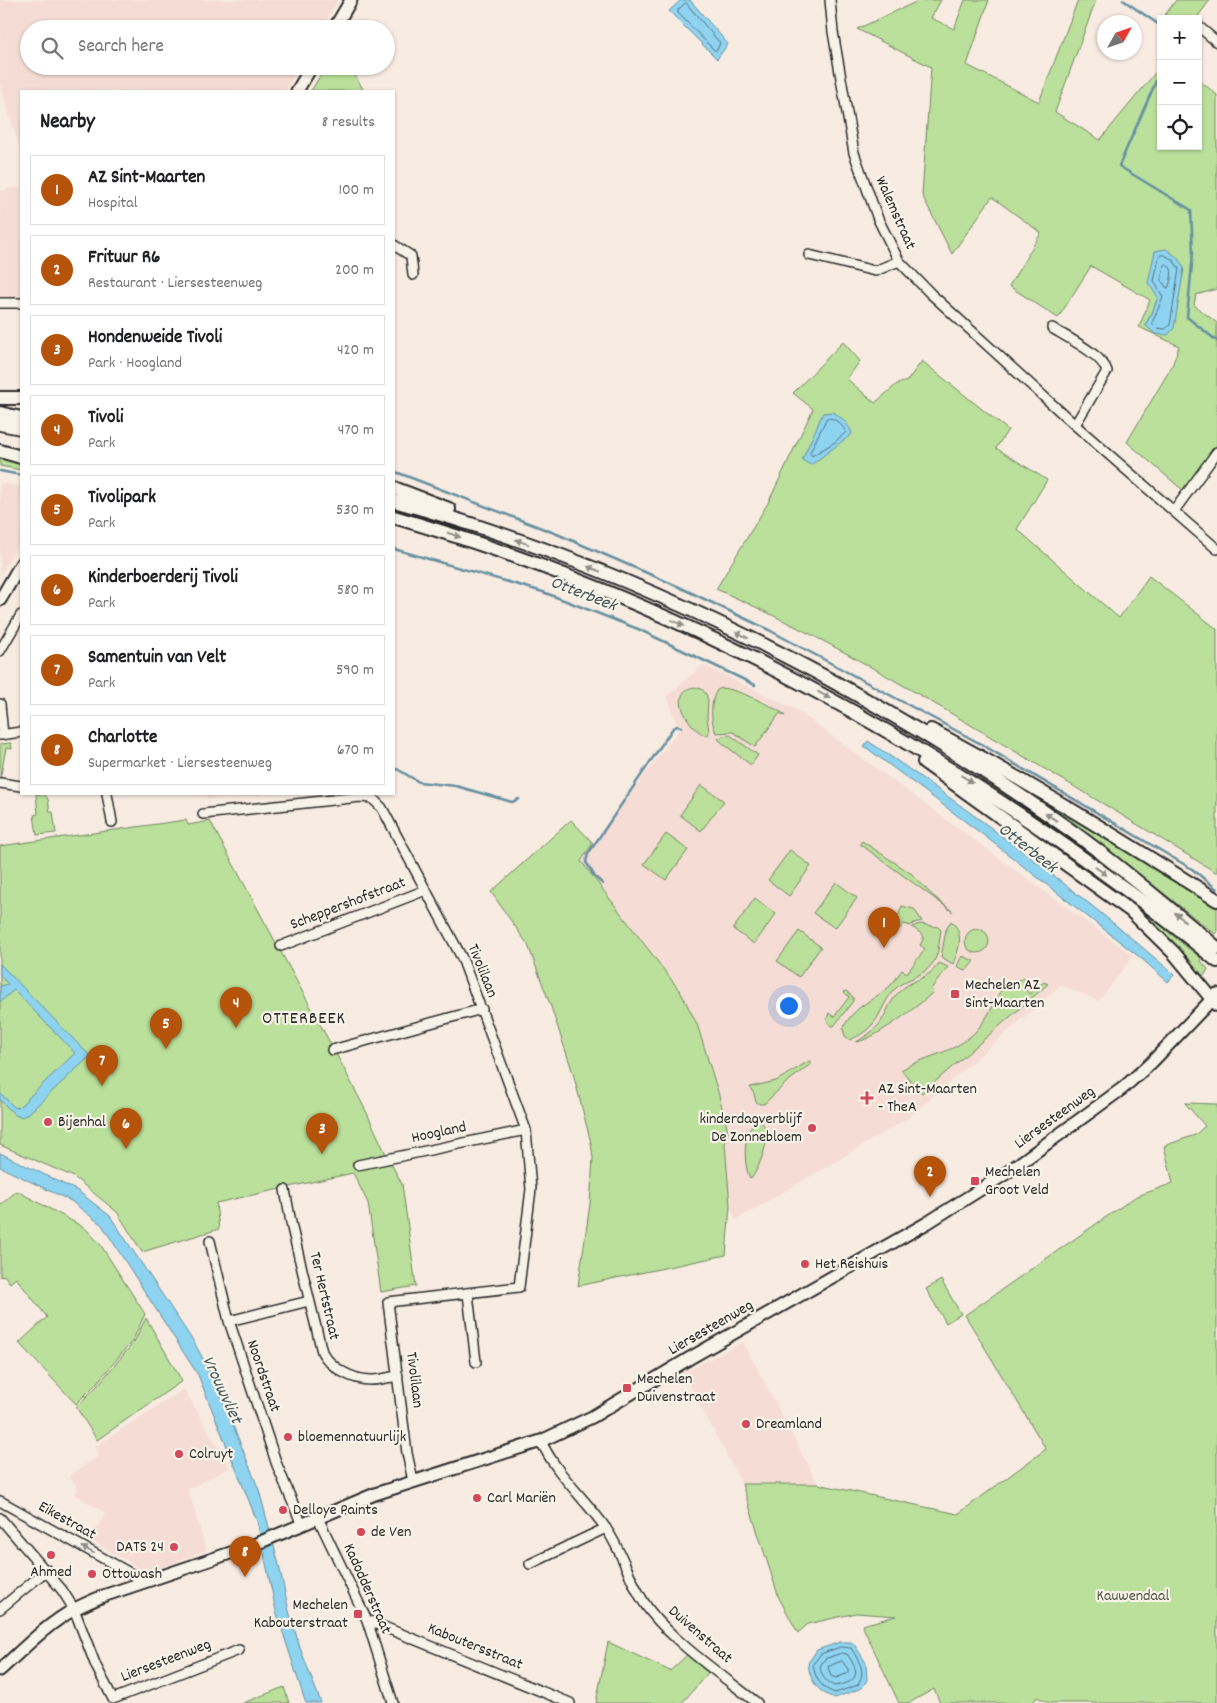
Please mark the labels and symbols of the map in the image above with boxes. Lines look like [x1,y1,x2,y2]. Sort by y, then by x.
north arrow [1097,15,1142,60]
street label: Walemstraat [869,173,921,253]
one-way arrow [446,532,461,539]
one-way arrow [514,538,529,546]
one-way arrow [586,565,601,572]
water label: Otterbeek [546,571,621,620]
one-way arrow [671,620,685,628]
one-way arrow [735,631,749,639]
one-way arrow [817,691,831,699]
one-way arrow [961,774,974,784]
one-way arrow [1045,812,1058,822]
water label: Otterbeek [992,818,1063,881]
one-way arrow [1094,866,1108,876]
street label: Scheppershofstraat [287,871,409,937]
pin: 1 [868,907,900,948]
one-way arrow [1174,911,1186,923]
street label: Tivolilaan [461,941,503,1001]
place label: Mechelen AZ Sint-Maarten [965,974,1044,1015]
pin: 4 [220,987,252,1028]
marker: Mechelen AZ Sint-Maarten [949,988,961,1000]
your location [776,993,802,1019]
district label: OTTERBEEK [262,1007,346,1032]
pin: 5 [150,1008,182,1049]
pin: 7 [86,1045,118,1086]
place label: AZ Sint-Maarten - TheA [878,1078,977,1119]
street label: Liersesteenweg [1010,1081,1100,1155]
marker: AZ Sint-Maarten - TheA [860,1091,874,1105]
pin: 6 [110,1108,142,1149]
place label: kinderdagverblijf De Zonnebloem [699,1108,802,1149]
place label: Bijenhal [58,1111,106,1134]
pin: 3 [306,1113,338,1154]
marker: Bijenhal [42,1116,54,1128]
street label: Hoogland [409,1116,469,1150]
marker: kinderdagverblijf De Zonnebloem [806,1122,818,1134]
pin: 2 [914,1156,946,1197]
place label: Mechelen Groot Veld [985,1161,1049,1202]
marker: Mechelen Groot Veld [969,1175,981,1187]
street label: Ter Hertstraat [303,1250,345,1342]
place label: Het Reishuis [815,1253,888,1276]
marker: Het Reishuis [799,1258,811,1270]
street label: Liersesteenweg [664,1294,758,1362]
street label: Noordstraat [240,1337,286,1415]
street label: Tivolilaan [399,1351,429,1409]
water label: Vrouwvliet [194,1352,249,1430]
place label: Mechelen Duivenstraat [637,1368,716,1409]
marker: Mechelen Duivenstraat [621,1382,633,1394]
place label: Dreamland [756,1413,822,1436]
marker: Dreamland [740,1418,752,1430]
place label: bloemennatuurlijk [298,1426,406,1449]
marker: bloemennatuurlijk [282,1431,294,1443]
place label: Colruyt [189,1443,233,1466]
marker: Colruyt [173,1448,185,1460]
place label: Carl Mariën [487,1487,556,1510]
marker: Carl Mariën [471,1492,483,1504]
street label: Eikestraat [34,1496,100,1546]
place label: Delloye Paints [293,1499,378,1522]
marker: Delloye Paints [277,1504,289,1516]
place label: de Ven [371,1521,411,1544]
marker: de Ven [355,1526,367,1538]
place label: DATS 24 [116,1536,164,1559]
pin: 8 [229,1536,261,1577]
street label: Kadodderstraat [337,1540,397,1638]
marker: DATS 24 [168,1541,180,1553]
one-way arrow [81,1546,96,1554]
marker: Ahmed [45,1549,57,1561]
place label: Ahmed [30,1561,72,1584]
place label: Ottowash [102,1563,162,1586]
marker: Ottowash [86,1568,98,1580]
park label: Kauwendaal [1097,1585,1170,1608]
place label: Mechelen Kabouterstraat [254,1594,348,1635]
street label: Duivenstraat [663,1601,737,1670]
marker: Mechelen Kabouterstraat [352,1608,364,1620]
street label: Kaboutersstraat [424,1617,526,1677]
street label: Liersesteenweg [118,1633,214,1689]

